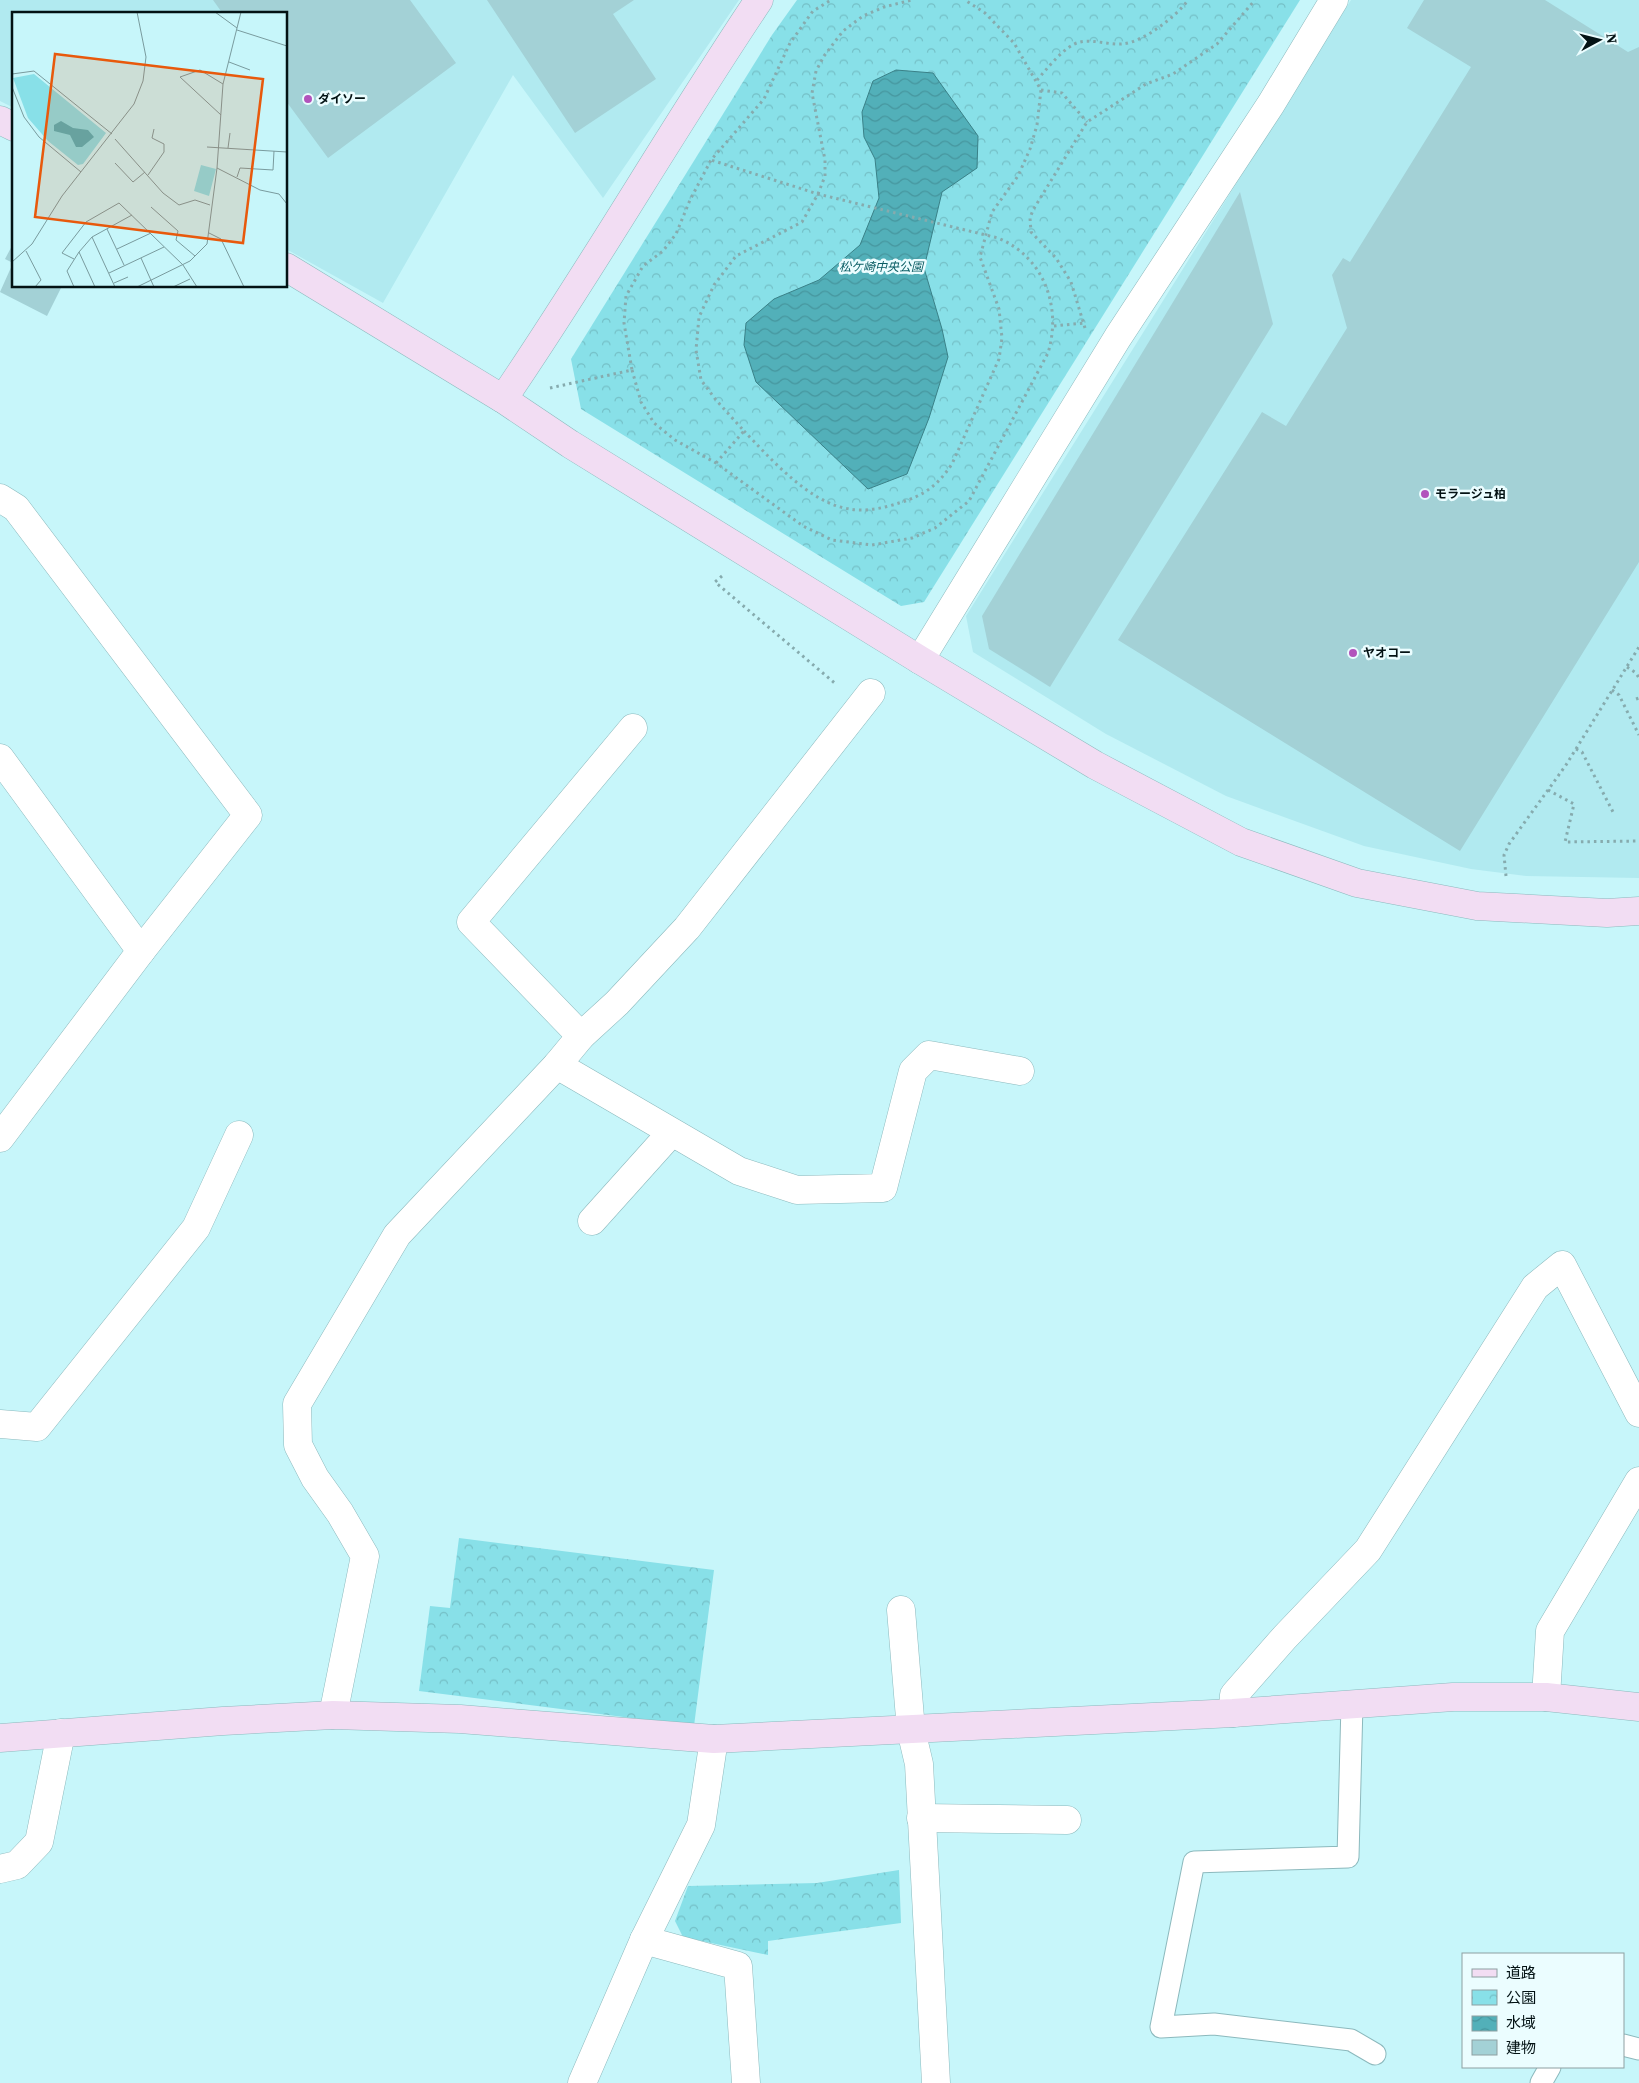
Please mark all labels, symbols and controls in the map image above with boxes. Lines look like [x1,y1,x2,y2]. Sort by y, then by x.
inset map [12,12,288,288]
north arrow [1574,15,1624,65]
text: N [1601,32,1622,45]
place label: ダイソー [318,91,366,107]
marker: ダイソー [302,93,314,105]
park label: 松ケ崎中央公園 [839,259,925,275]
place label: モラージュ柏 [1435,486,1506,502]
marker: モラージュ柏 [1419,488,1431,500]
place label: ヤオコー [1363,645,1411,661]
marker: ヤオコー [1347,647,1359,659]
legend [1462,1953,1624,2068]
text: 道路 [1506,1962,1536,1983]
text: 公園 [1506,1987,1536,2008]
text: 水域 [1506,2012,1536,2033]
text: 建物 [1506,2037,1536,2058]

